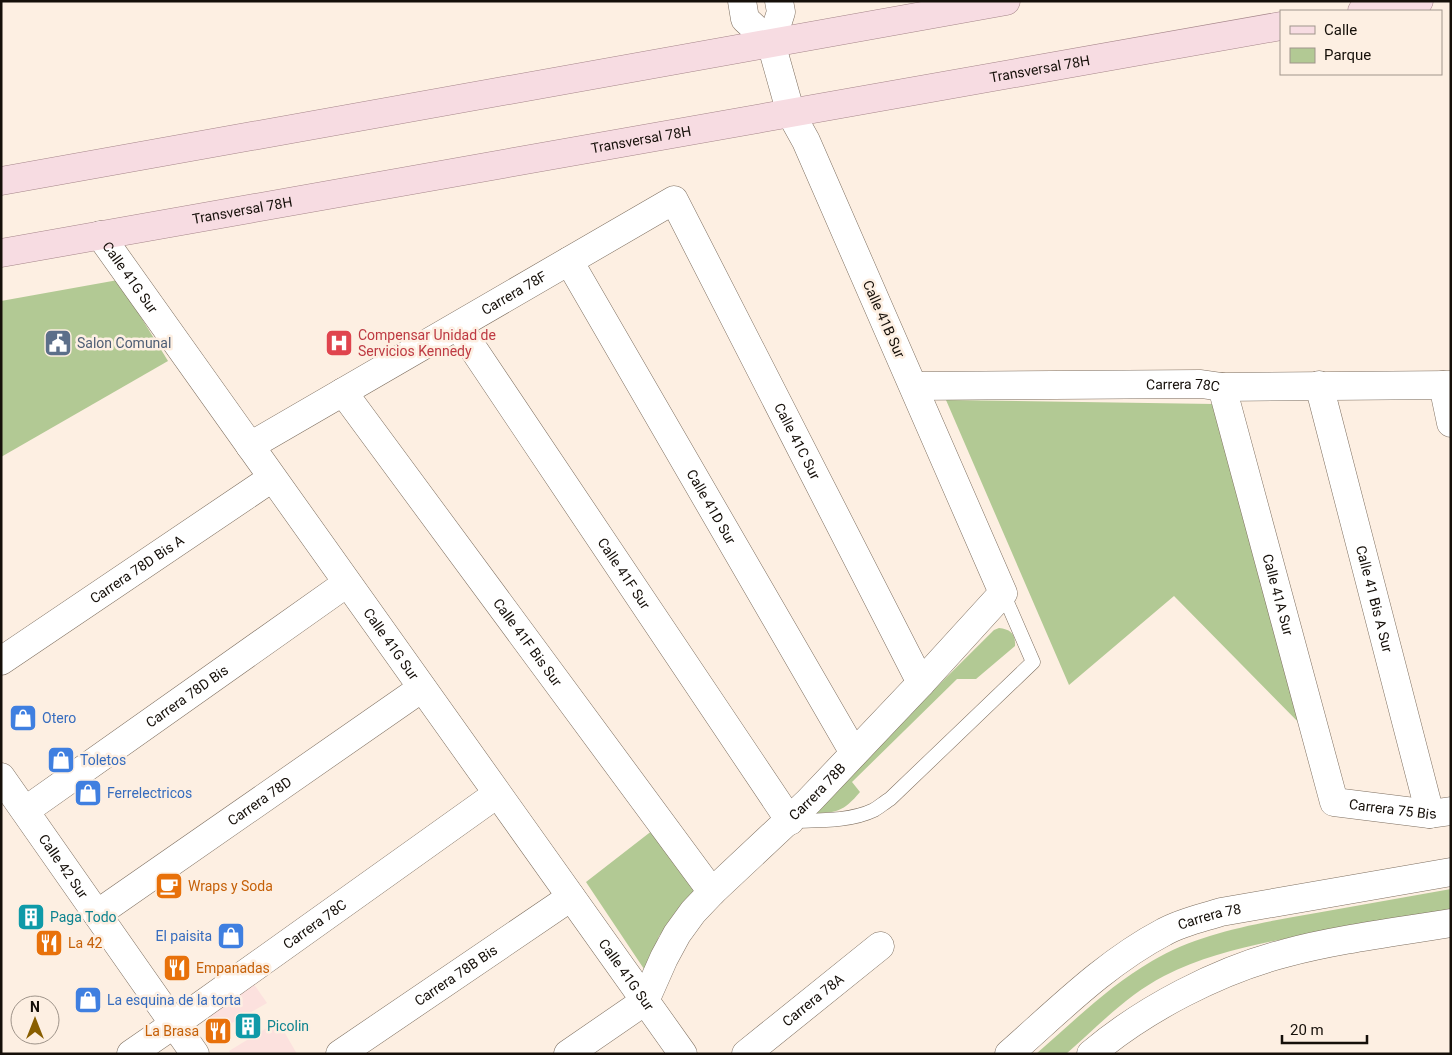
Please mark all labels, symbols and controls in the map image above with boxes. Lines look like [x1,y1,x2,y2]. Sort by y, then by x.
legend [1280,10,1442,75]
text: Calle [1324,21,1357,39]
text: Parque [1324,46,1371,64]
street label: Transversal 78H [989,52,1091,85]
street label: Transversal 78H [590,123,692,156]
street label: Transversal 78H [191,193,294,227]
street label: Calle 41G Sur [99,238,161,316]
street label: Carrera 78F [478,268,549,318]
street label: Calle 41B Sur [860,278,908,360]
place label: Compensar Unidad de Servicios Kennedy [358,327,496,359]
public building icon: Salon Comunal [43,328,73,358]
hospital icon: Compensar Unidad de Servicios Kennedy [324,328,354,358]
place label: Salon Comunal [77,335,171,351]
street label: Carrera 78C [1146,376,1221,395]
street label: Calle 41C Sur [771,400,824,482]
street label: Calle 41D Sur [683,467,739,547]
street label: Carrera 78D Bis A [87,532,187,607]
street label: Calle 41F Sur [594,535,654,612]
street label: Calle 41 Bis A Sur [1353,544,1396,654]
street label: Calle 41A Sur [1259,552,1297,637]
street label: Calle 41F Bis Sur [490,595,565,689]
street label: Calle 41G Sur [360,605,422,683]
street label: Carrera 78D Bis [143,662,231,731]
shop icon: Otero [8,703,38,733]
place label: Otero [42,710,76,726]
shop icon: Toletos [46,745,76,775]
place label: Toletos [80,752,126,768]
street label: Carrera 78B [786,760,849,824]
street label: Carrera 78D [225,773,295,829]
shop icon: Ferrelectricos [73,778,103,808]
place label: Ferrelectricos [107,785,192,801]
street label: Carrera 75 Bis [1348,796,1437,822]
street label: Calle 42 Sur [36,831,92,902]
cafe icon: Wraps y Soda [154,871,184,901]
place label: Wraps y Soda [188,878,273,894]
street label: Carrera 78C [280,896,349,952]
street label: Carrera 78 [1176,901,1242,933]
building icon: Paga Todo [16,902,46,932]
place label: Paga Todo [50,909,117,925]
shop icon: El paisita [216,921,246,951]
restaurant icon: La 42 [34,928,64,958]
place label: El paisita [155,928,212,944]
place label: La 42 [68,935,102,951]
street label: Calle 41G Sur [596,936,658,1014]
street label: Carrera 78B Bis [411,942,500,1009]
restaurant icon: Empanadas [162,953,192,983]
place label: Empanadas [196,960,270,976]
street label: Carrera 78A [779,971,847,1029]
shop icon: La esquina de la torta [73,985,103,1015]
place label: La esquina de la torta [107,992,241,1008]
north arrow [10,995,60,1045]
text: N [30,999,40,1015]
building icon: Picolin [233,1011,263,1041]
scale bar [1282,1012,1367,1044]
restaurant icon: La Brasa [203,1016,233,1046]
place label: Picolin [267,1018,309,1034]
text: 20 m [1290,1021,1324,1039]
place label: La Brasa [145,1023,199,1039]

